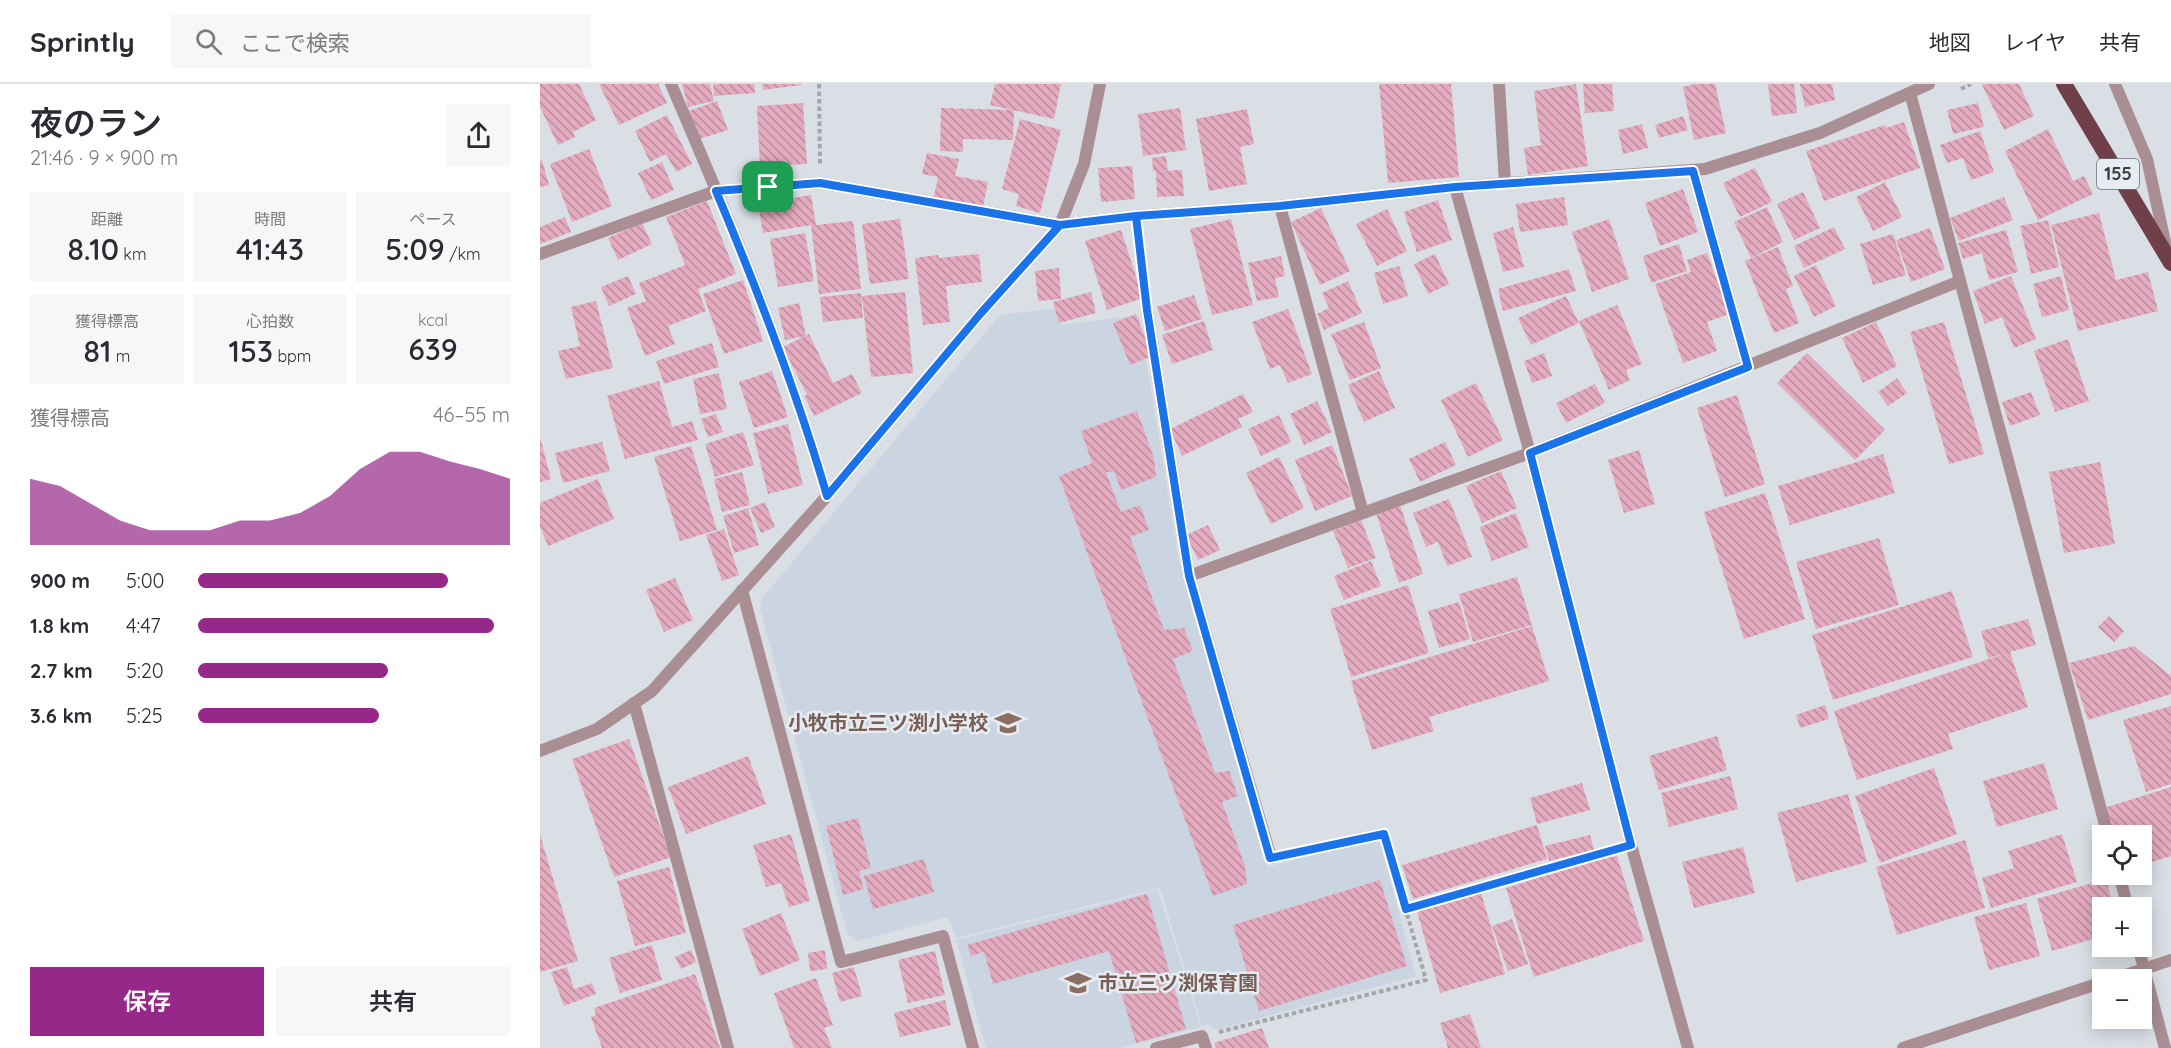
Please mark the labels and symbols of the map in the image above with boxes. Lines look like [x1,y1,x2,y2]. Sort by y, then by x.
road number: 155 [2097,159,2139,189]
pin [742,161,793,212]
school or university icon: 小牧市立三ツ渕小学校 [993,708,1023,738]
place label: 小牧市立三ツ渕小学校 [788,710,988,735]
school or university icon: 市立三ツ渕保育園 [1063,968,1093,998]
place label: 市立三ツ渕保育園 [1098,970,1258,995]

